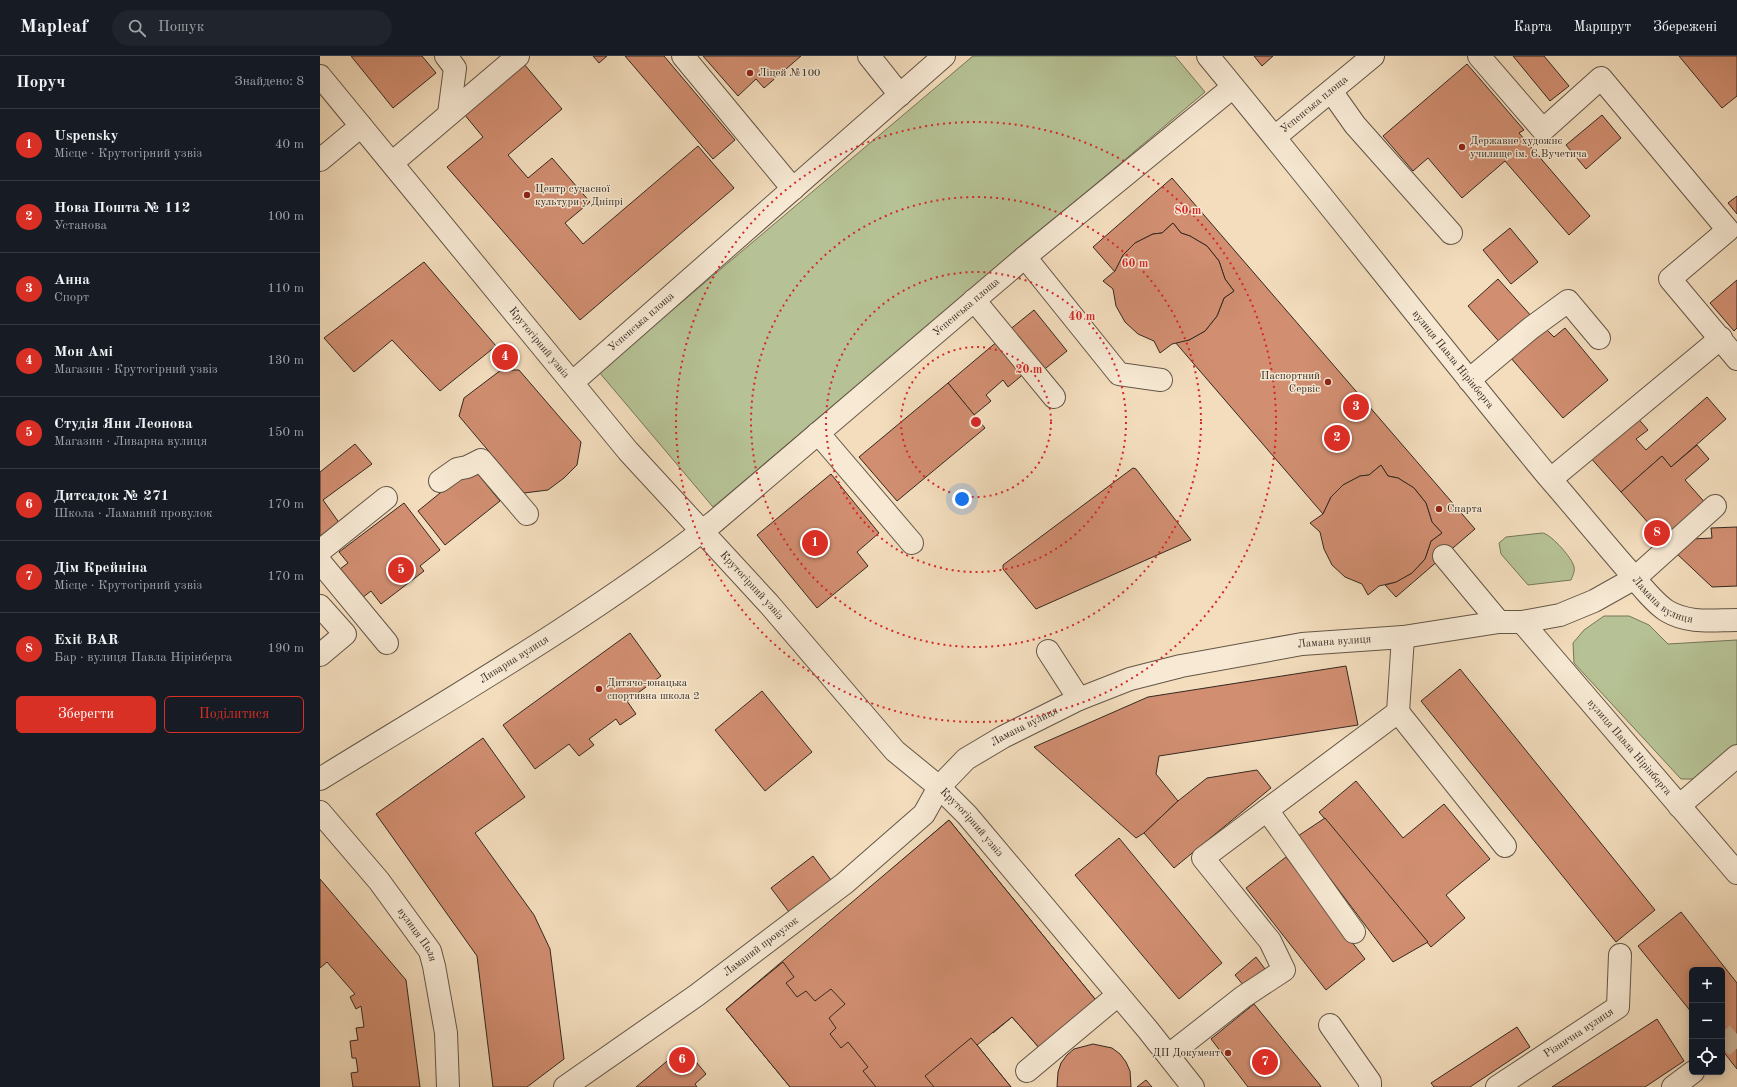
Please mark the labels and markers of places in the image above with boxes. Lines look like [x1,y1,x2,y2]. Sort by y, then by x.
marker: Ліцей №100 [745,68,755,78]
place label: Ліцей №100 [758,68,821,79]
place label: Державне художнє училище ім. Є.Вучетича [1470,136,1587,160]
marker: Державне художнє училище ім. Є.Вучетича [1457,142,1467,152]
place label: Центр сучасної культури у Дніпрі [535,184,623,208]
marker: Центр сучасної культури у Дніпрі [522,190,532,200]
pin: 4 [492,342,518,372]
place label: Паспортний Сервіс [1261,371,1320,395]
marker: Паспортний Сервіс [1323,377,1333,387]
pin: 3 [1343,392,1369,422]
centre of rings [969,415,983,429]
pin: 2 [1324,423,1350,453]
marker: Спарта [1434,504,1444,514]
place label: Спарта [1447,504,1483,515]
pin: 8 [1644,518,1670,548]
pin: 1 [802,528,828,558]
pin: 5 [388,555,414,585]
place label: Дитячо-юнацька спортивна школа 2 [607,678,700,702]
marker: Дитячо-юнацька спортивна школа 2 [594,684,604,694]
pin: 6 [669,1045,695,1075]
pin: 7 [1252,1047,1278,1077]
place label: ДП Документ [1153,1048,1220,1059]
marker: ДП Документ [1223,1048,1233,1058]

